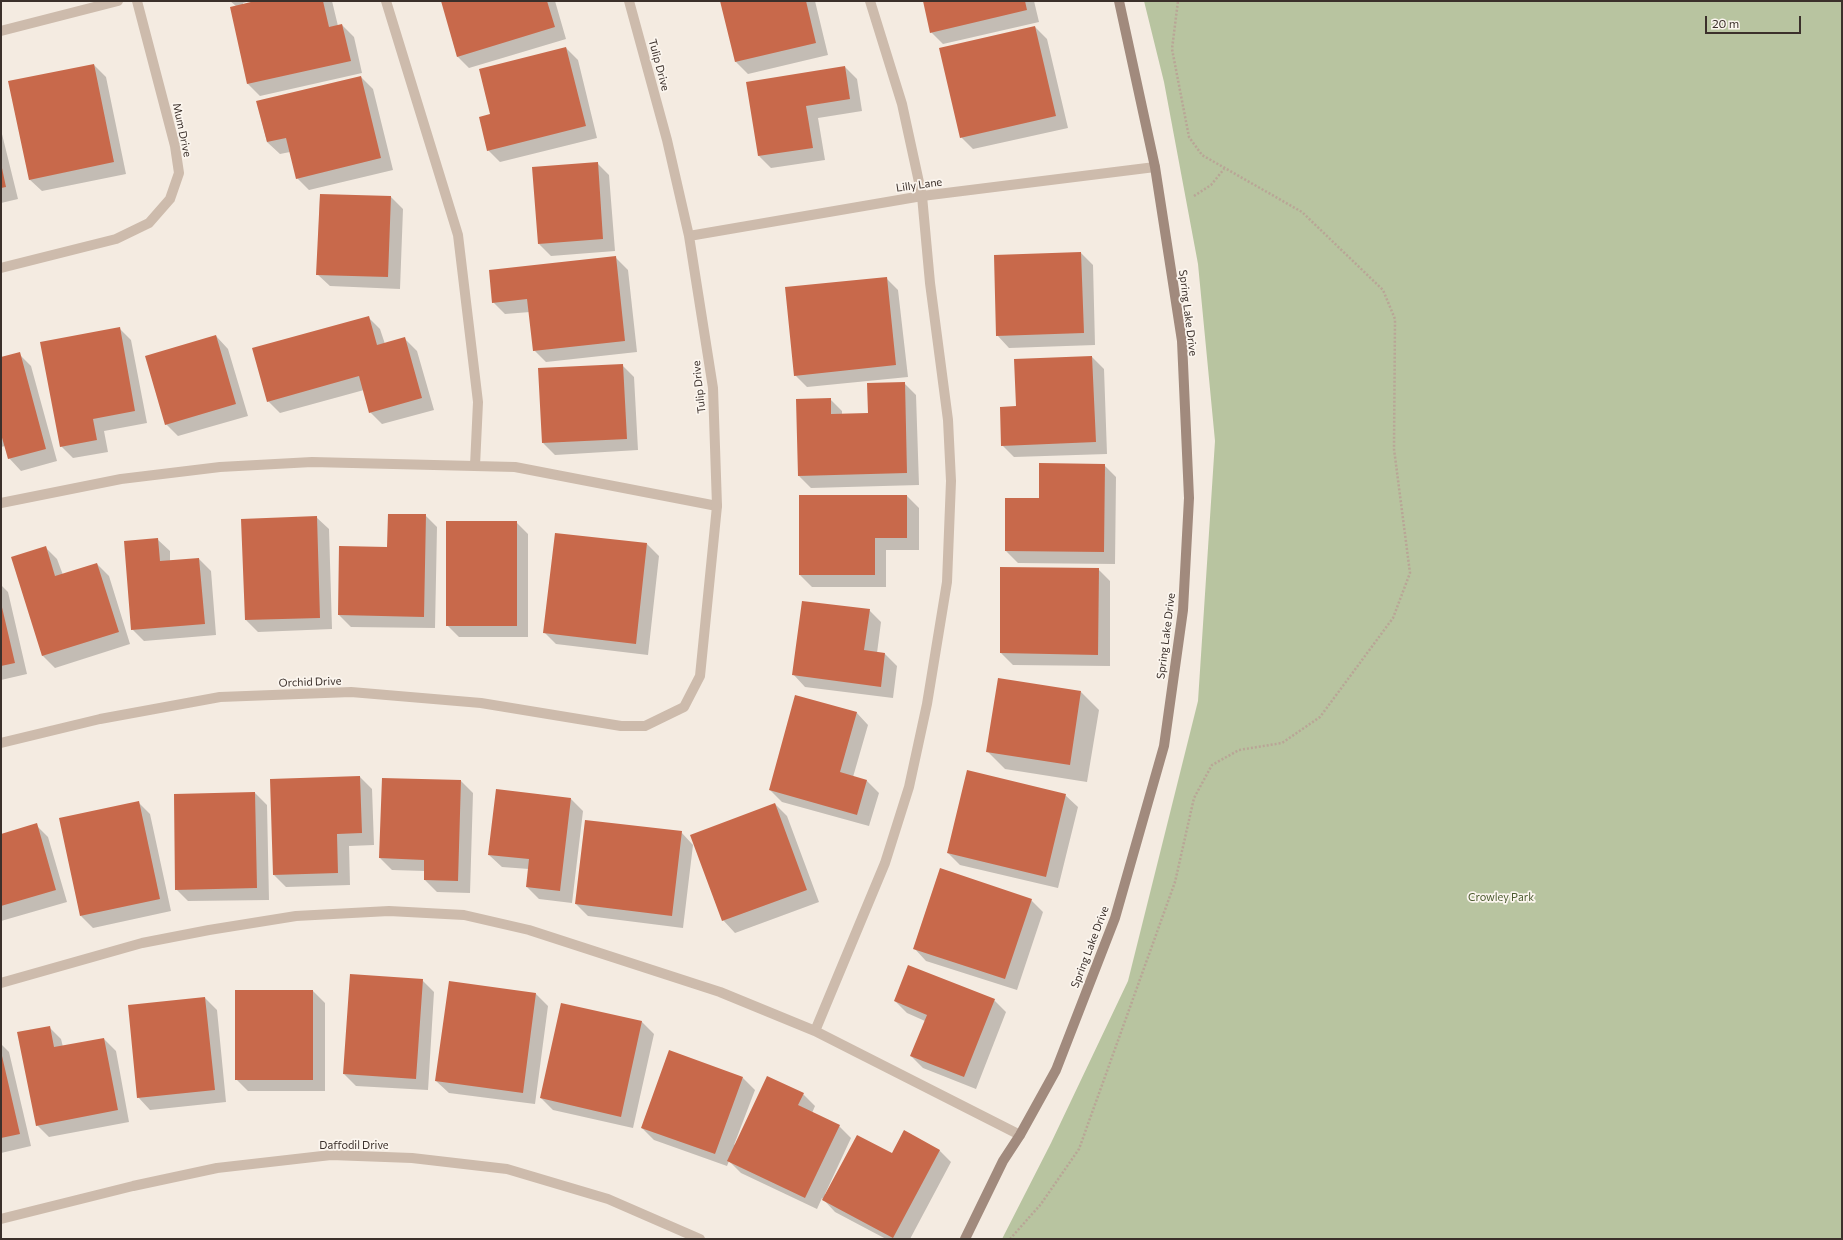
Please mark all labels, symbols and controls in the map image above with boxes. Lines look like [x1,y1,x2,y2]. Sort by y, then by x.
scale bar [1707,8,1803,34]
text: 20 m [1712,16,1739,30]
street label: Tulip Drive [646,38,672,92]
street label: Mum Drive [170,102,194,158]
street label: Lilly Lane [895,175,943,195]
street label: Spring Lake Drive [1176,269,1200,357]
street label: Tulip Drive [690,360,708,414]
street label: Spring Lake Drive [1154,592,1178,680]
street label: Orchid Drive [278,674,342,690]
park label: Crowley Park [1468,890,1534,904]
street label: Spring Lake Drive [1068,904,1112,990]
street label: Daffodil Drive [319,1138,389,1152]

